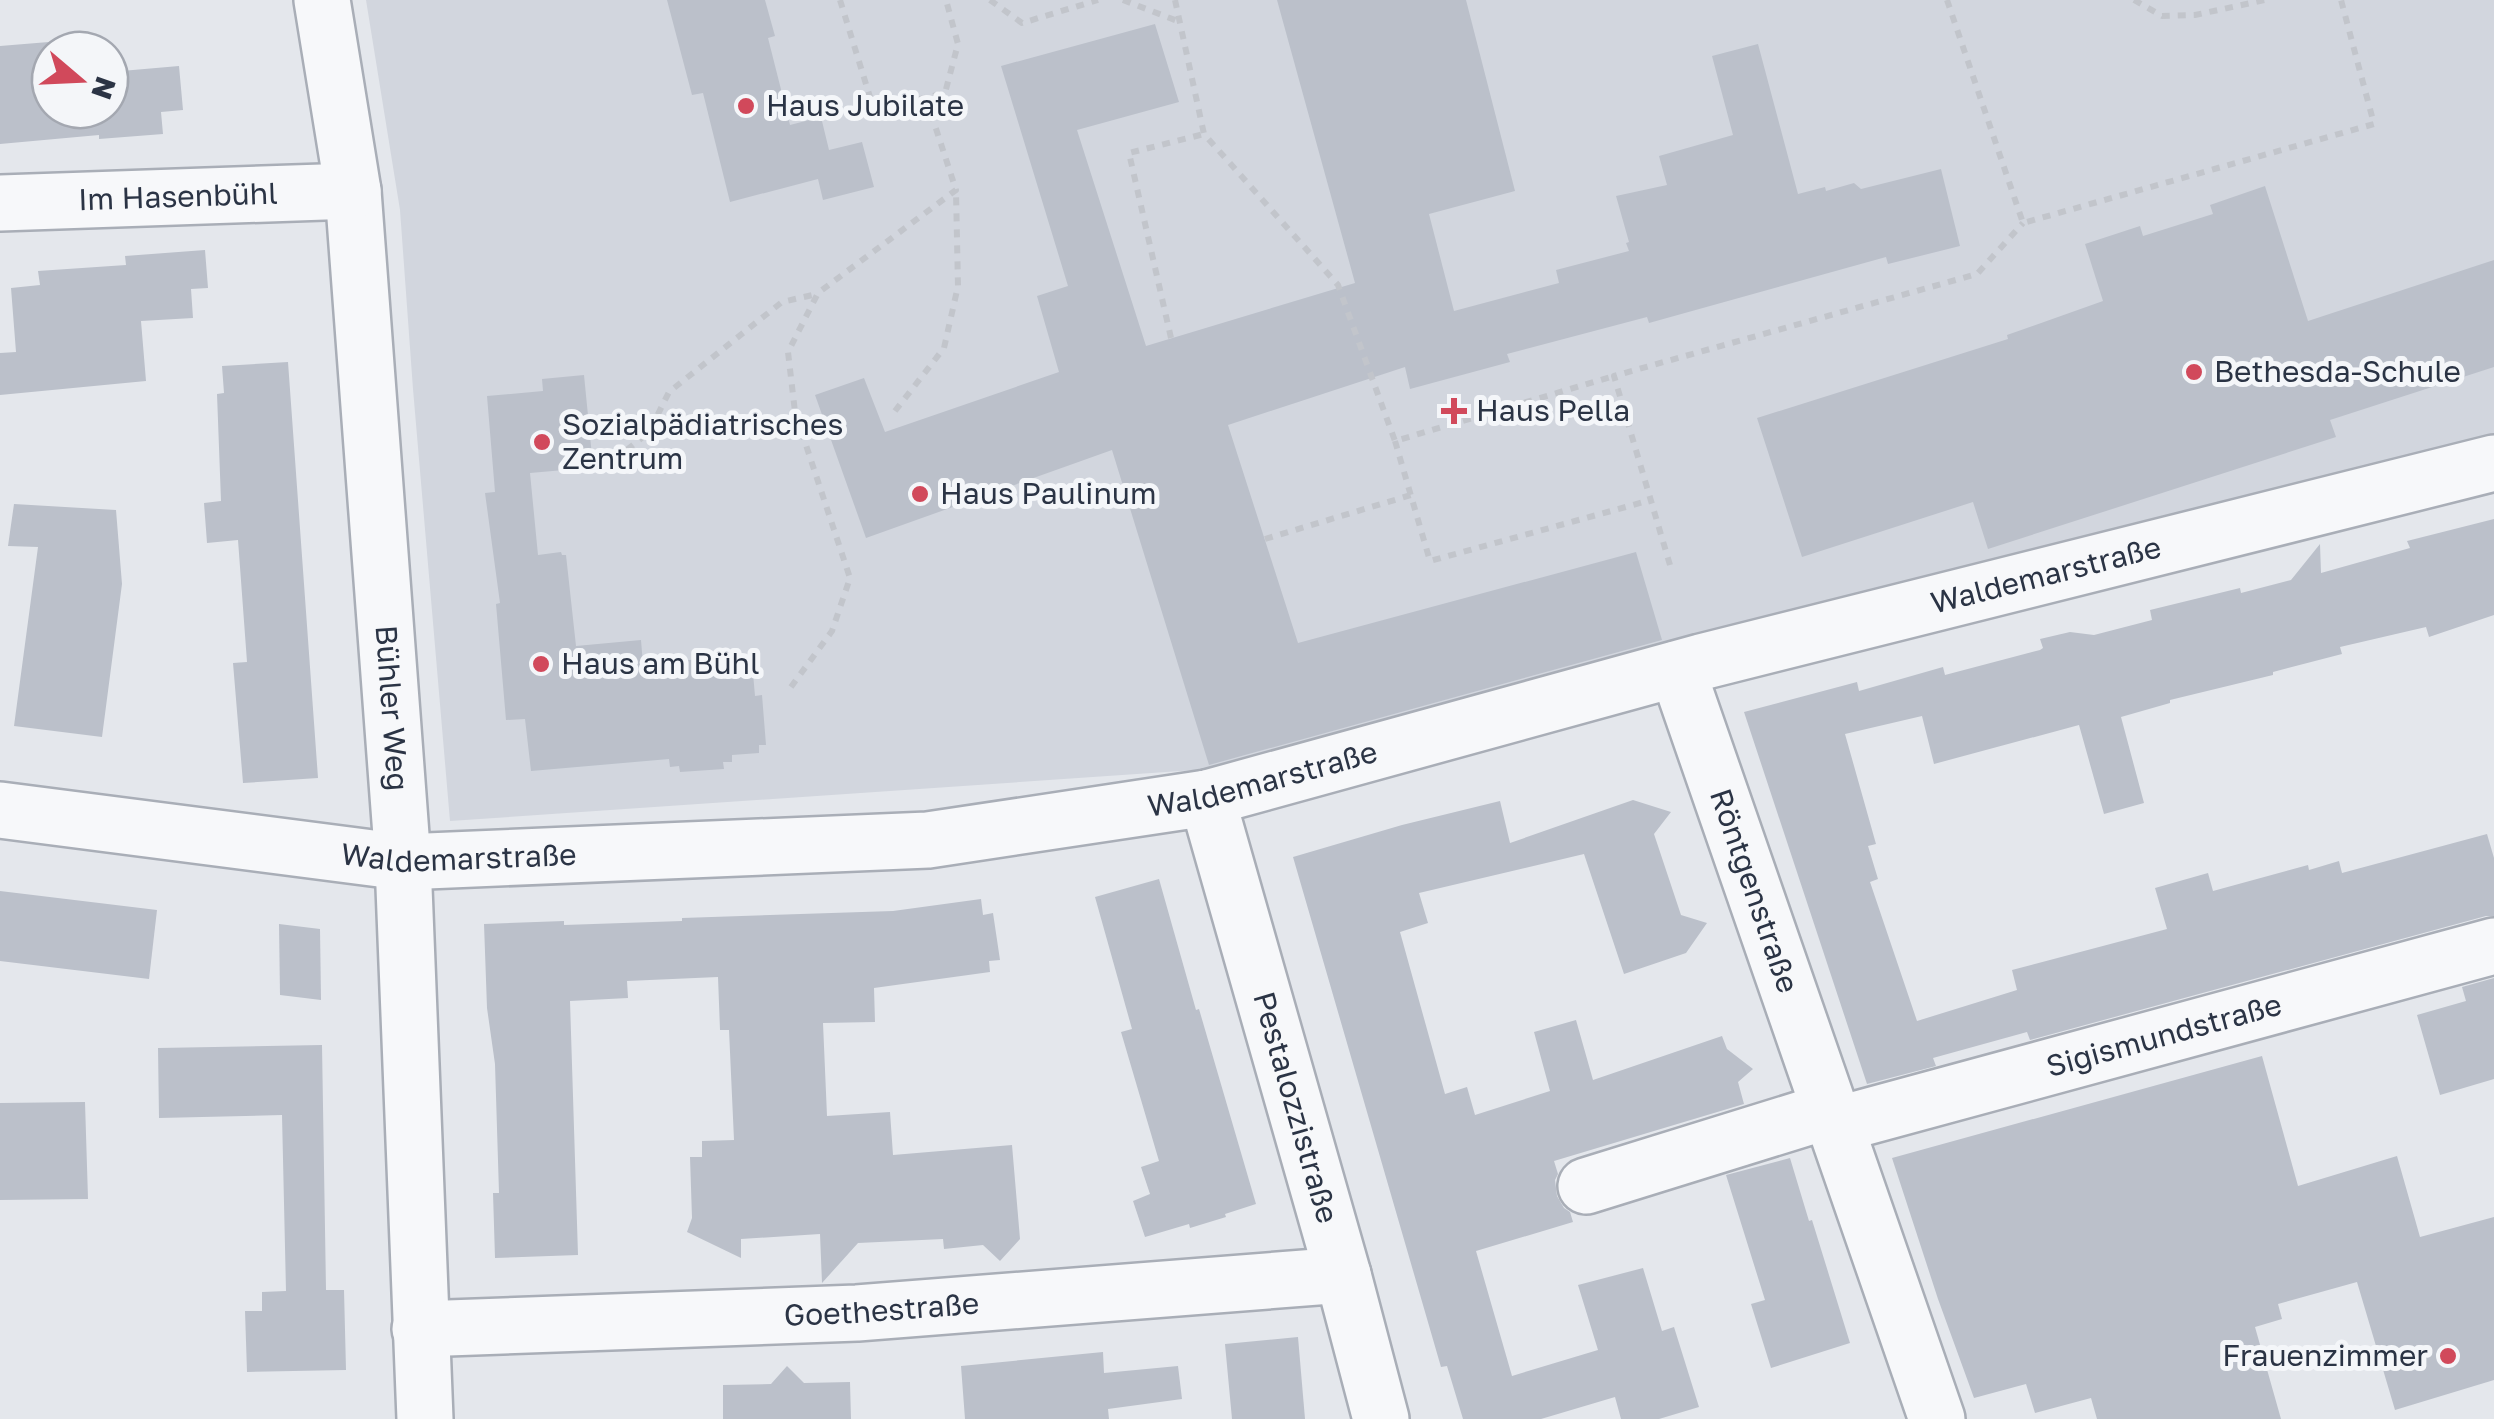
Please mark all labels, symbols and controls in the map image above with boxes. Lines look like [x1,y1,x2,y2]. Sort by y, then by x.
north arrow [30,30,130,130]
text: N [85,73,123,104]
place label: Haus Jubilate [766,87,964,123]
marker: Haus Jubilate [735,95,757,117]
street label: Im Hasenbühl [77,175,278,217]
place label: Bethesda-Schule [2214,353,2461,389]
marker: Bethesda-Schule [2183,361,2205,383]
place label: Haus Pella [1476,392,1630,428]
marker: Haus Pella [1441,398,1467,424]
place label: Sozialpädiatrisches Zentrum [562,406,843,476]
marker: Sozialpädiatrisches Zentrum [531,431,553,453]
place label: Haus Paulinum [940,475,1157,511]
marker: Haus Paulinum [909,483,931,505]
street label: Waldemarstraße [1927,528,2165,621]
street label: Bühler Weg [368,624,417,792]
place label: Haus am Bühl [561,645,760,681]
marker: Haus am Bühl [530,653,552,675]
street label: Waldemarstraße [1145,733,1381,824]
street label: Röntgenstraße [1703,784,1807,998]
street label: Waldemarstraße [339,835,577,879]
street label: Sigismundstraße [2042,986,2285,1084]
street label: Pestalozzistraße [1246,988,1346,1227]
street label: Goethestraße [783,1285,980,1333]
place label: Frauenzimmer [2222,1337,2428,1373]
marker: Frauenzimmer [2437,1345,2459,1367]

